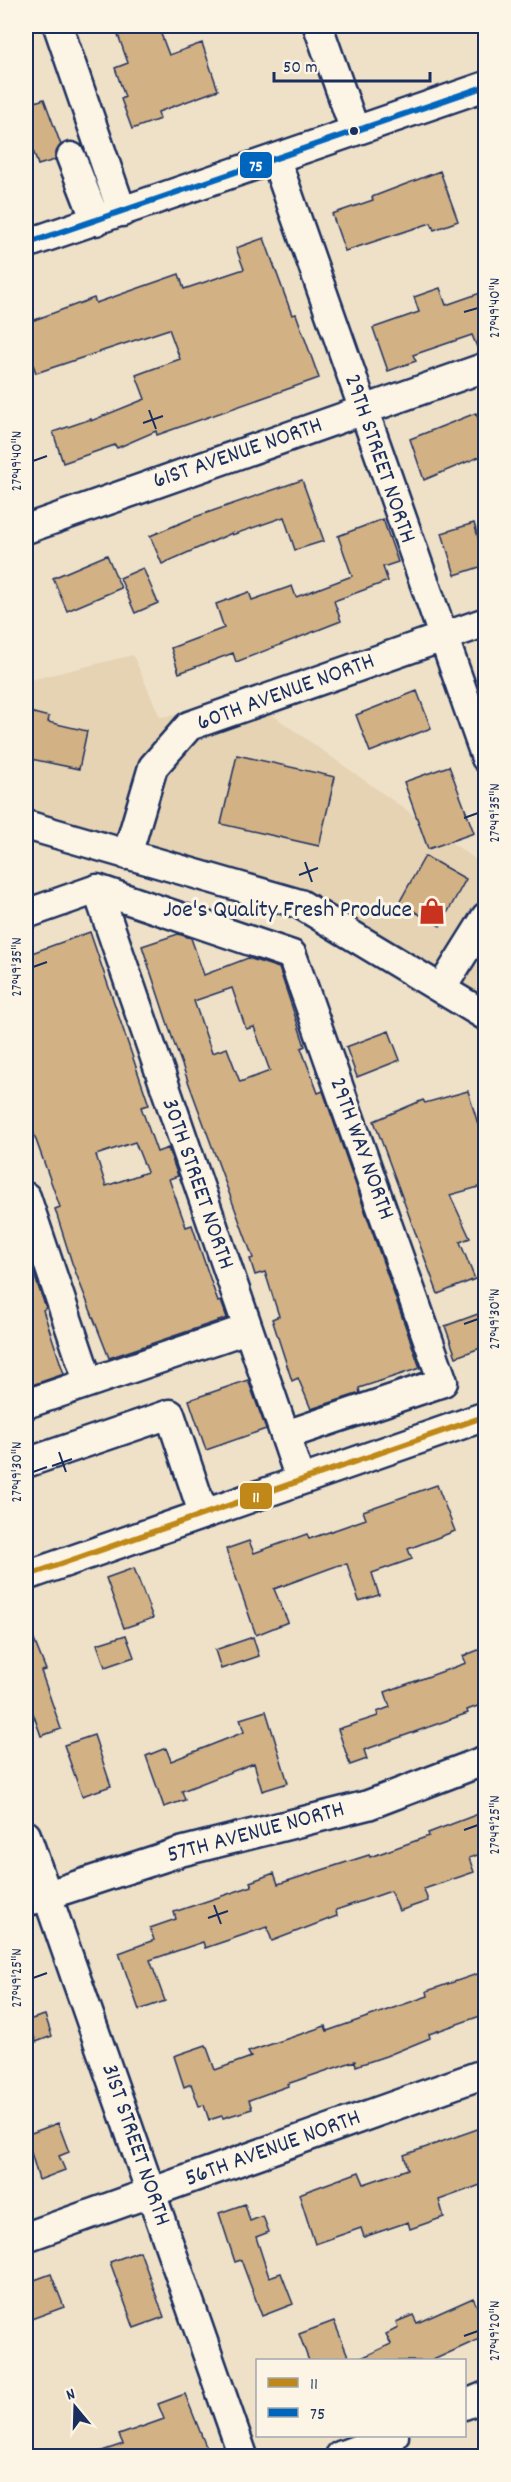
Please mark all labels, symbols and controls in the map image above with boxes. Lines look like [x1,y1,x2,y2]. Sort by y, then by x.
scale bar [274,45,430,83]
text: 50 m [283,56,318,81]
unlabelled marker [348,125,360,137]
line badge: 75 [239,151,273,179]
text: 75 [249,156,263,179]
text: 27°49'40"N [485,278,507,338]
street label: 29TH STREET NORTH [334,370,424,548]
street label: 61ST AVENUE NORTH [149,409,327,499]
text: 27°49'40"N [7,431,29,491]
street label: 60TH AVENUE NORTH [192,645,380,741]
text: 27°49'35"N [485,783,507,843]
place label: Joe's Quality Fresh Produce [163,894,412,928]
shop icon: Joe's Quality Fresh Produce [417,896,447,926]
text: 27°49'35"N [7,937,29,997]
street label: 29TH WAY NORTH [320,1073,402,1225]
street label: 30TH STREET NORTH [152,1094,242,1274]
text: 27°49'30"N [485,1289,507,1349]
text: 27°49'30"N [7,1442,29,1502]
line badge: 11 [239,1482,273,1510]
text: 11 [252,1487,260,1510]
street label: 57TH AVENUE NORTH [164,1793,348,1873]
text: 27°49'25"N [485,1795,507,1855]
text: 27°49'25"N [7,1948,29,2008]
street label: 31ST STREET NORTH [91,2059,179,2231]
street label: 56TH AVENUE NORTH [180,2101,366,2197]
text: 27°49'20"N [485,2301,507,2361]
legend [256,2359,466,2437]
text: 11 [310,2373,318,2398]
north arrow [45,2377,105,2437]
text: N [63,2383,79,2407]
text: 75 [310,2403,325,2428]

